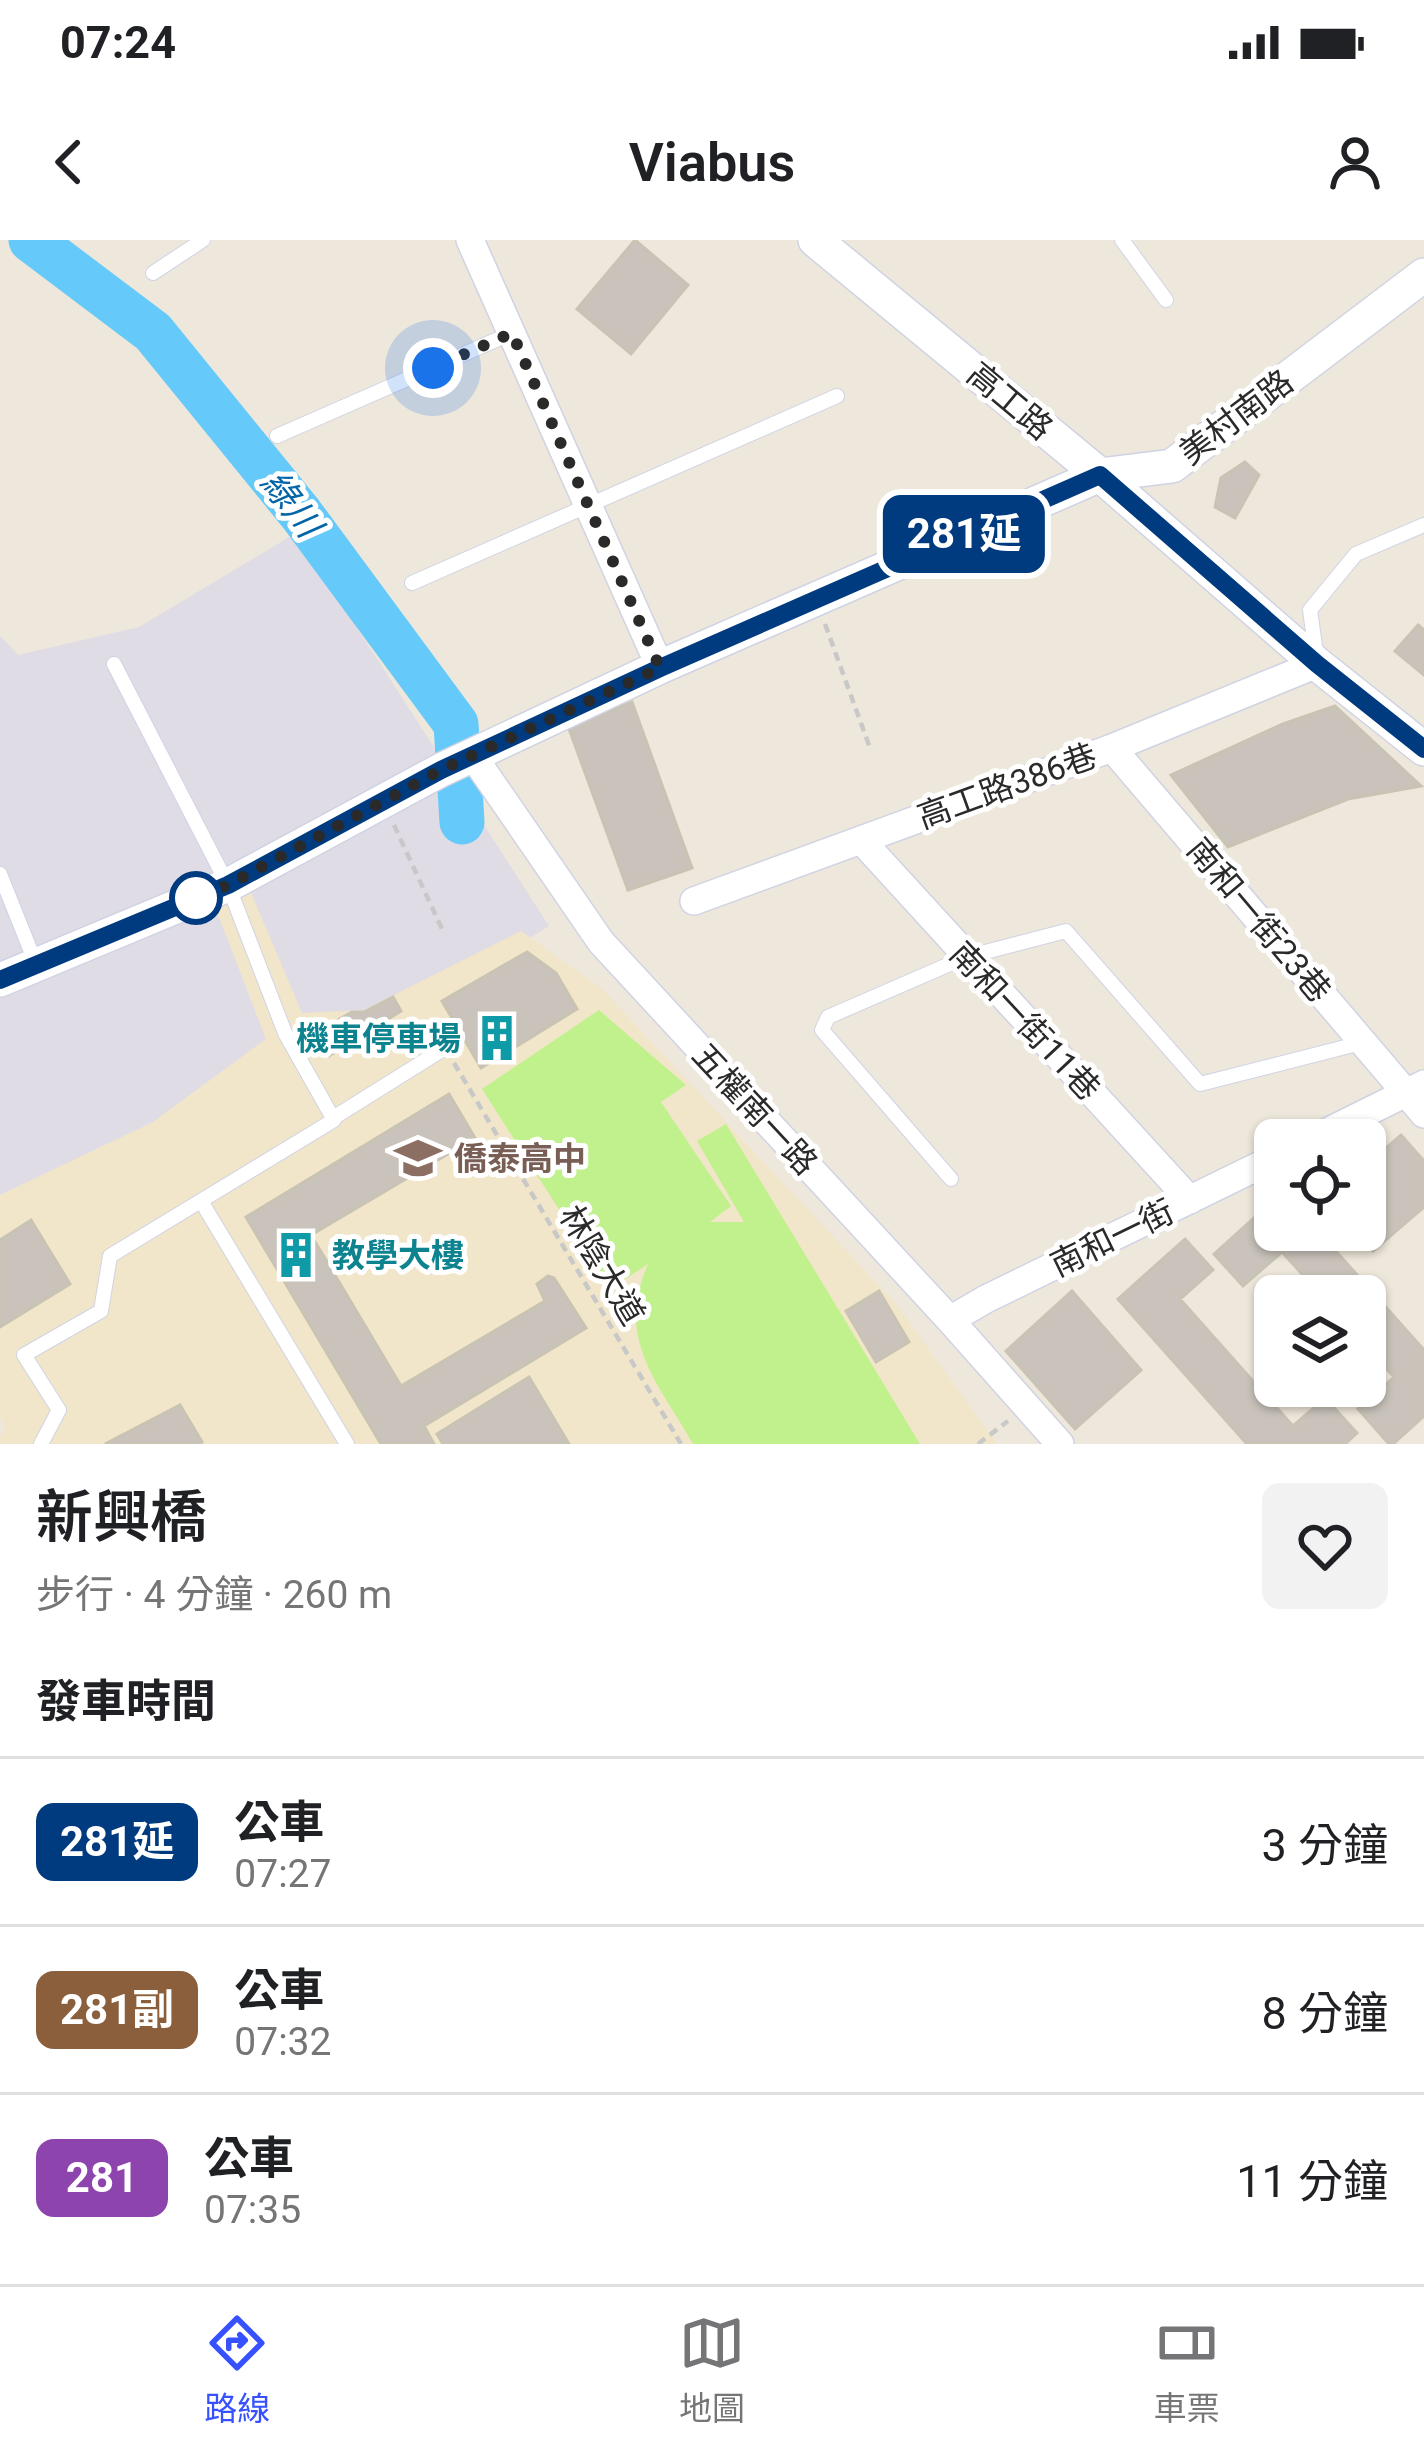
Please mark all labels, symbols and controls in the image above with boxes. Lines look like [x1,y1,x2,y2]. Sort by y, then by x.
text: 07:24 [60,16,176,69]
icon: back [36,129,102,195]
icon: person [1322,129,1388,195]
text: Viabus [629,131,795,194]
your location [403,338,463,398]
street label: 高工路 [960,354,1060,448]
street label: 美村南路 [1172,362,1300,472]
water label: 綠川 [252,463,332,548]
line badge: 281延 [880,495,1048,573]
text: 281延 [907,509,1021,558]
street label: 高工路386巷 [912,736,1102,836]
street label: 南和一街23巷 [1179,830,1339,1010]
unlabelled marker [171,873,221,923]
street label: 南和一街11巷 [942,934,1108,1108]
building icon: 機車停車場 [472,1013,522,1063]
place label: 機車停車場 [296,1019,461,1058]
street label: 五權南一路 [684,1035,826,1183]
map controls [1254,1119,1386,1407]
button: locate [1254,1119,1386,1251]
school or university icon: 僑泰高中 [393,1133,443,1183]
place label: 僑泰高中 [454,1139,586,1178]
street label: 南和一街 [1044,1192,1180,1284]
street label: 林陰大道 [551,1198,653,1332]
building icon: 教學大樓 [271,1230,321,1280]
place label: 教學大樓 [332,1236,464,1275]
button: layers [1254,1275,1386,1407]
button: heart [1262,1483,1388,1609]
text: 新興橋 [36,1484,207,1551]
text: 步行 · 4 分鐘 · 260 m [36,1572,392,1618]
text: 發車時間 [36,1675,216,1728]
text: 公車 [234,1796,324,1849]
text: 281延 [60,1817,174,1866]
text: 3 分鐘 [1262,1819,1388,1872]
text: 07:27 [234,1851,331,1897]
text: 公車 [234,1964,324,2017]
text: 281副 [60,1985,174,2034]
text: 8 分鐘 [1262,1987,1388,2040]
text: 07:32 [234,2019,331,2065]
text: 公車 [204,2132,294,2185]
text: 281 [66,2153,138,2202]
text: 11 分鐘 [1236,2155,1388,2208]
text: 07:35 [204,2187,301,2233]
tab: 路線 [204,2310,270,2430]
tab: 地圖 [679,2310,745,2430]
tab: 車票 [1154,2310,1220,2430]

